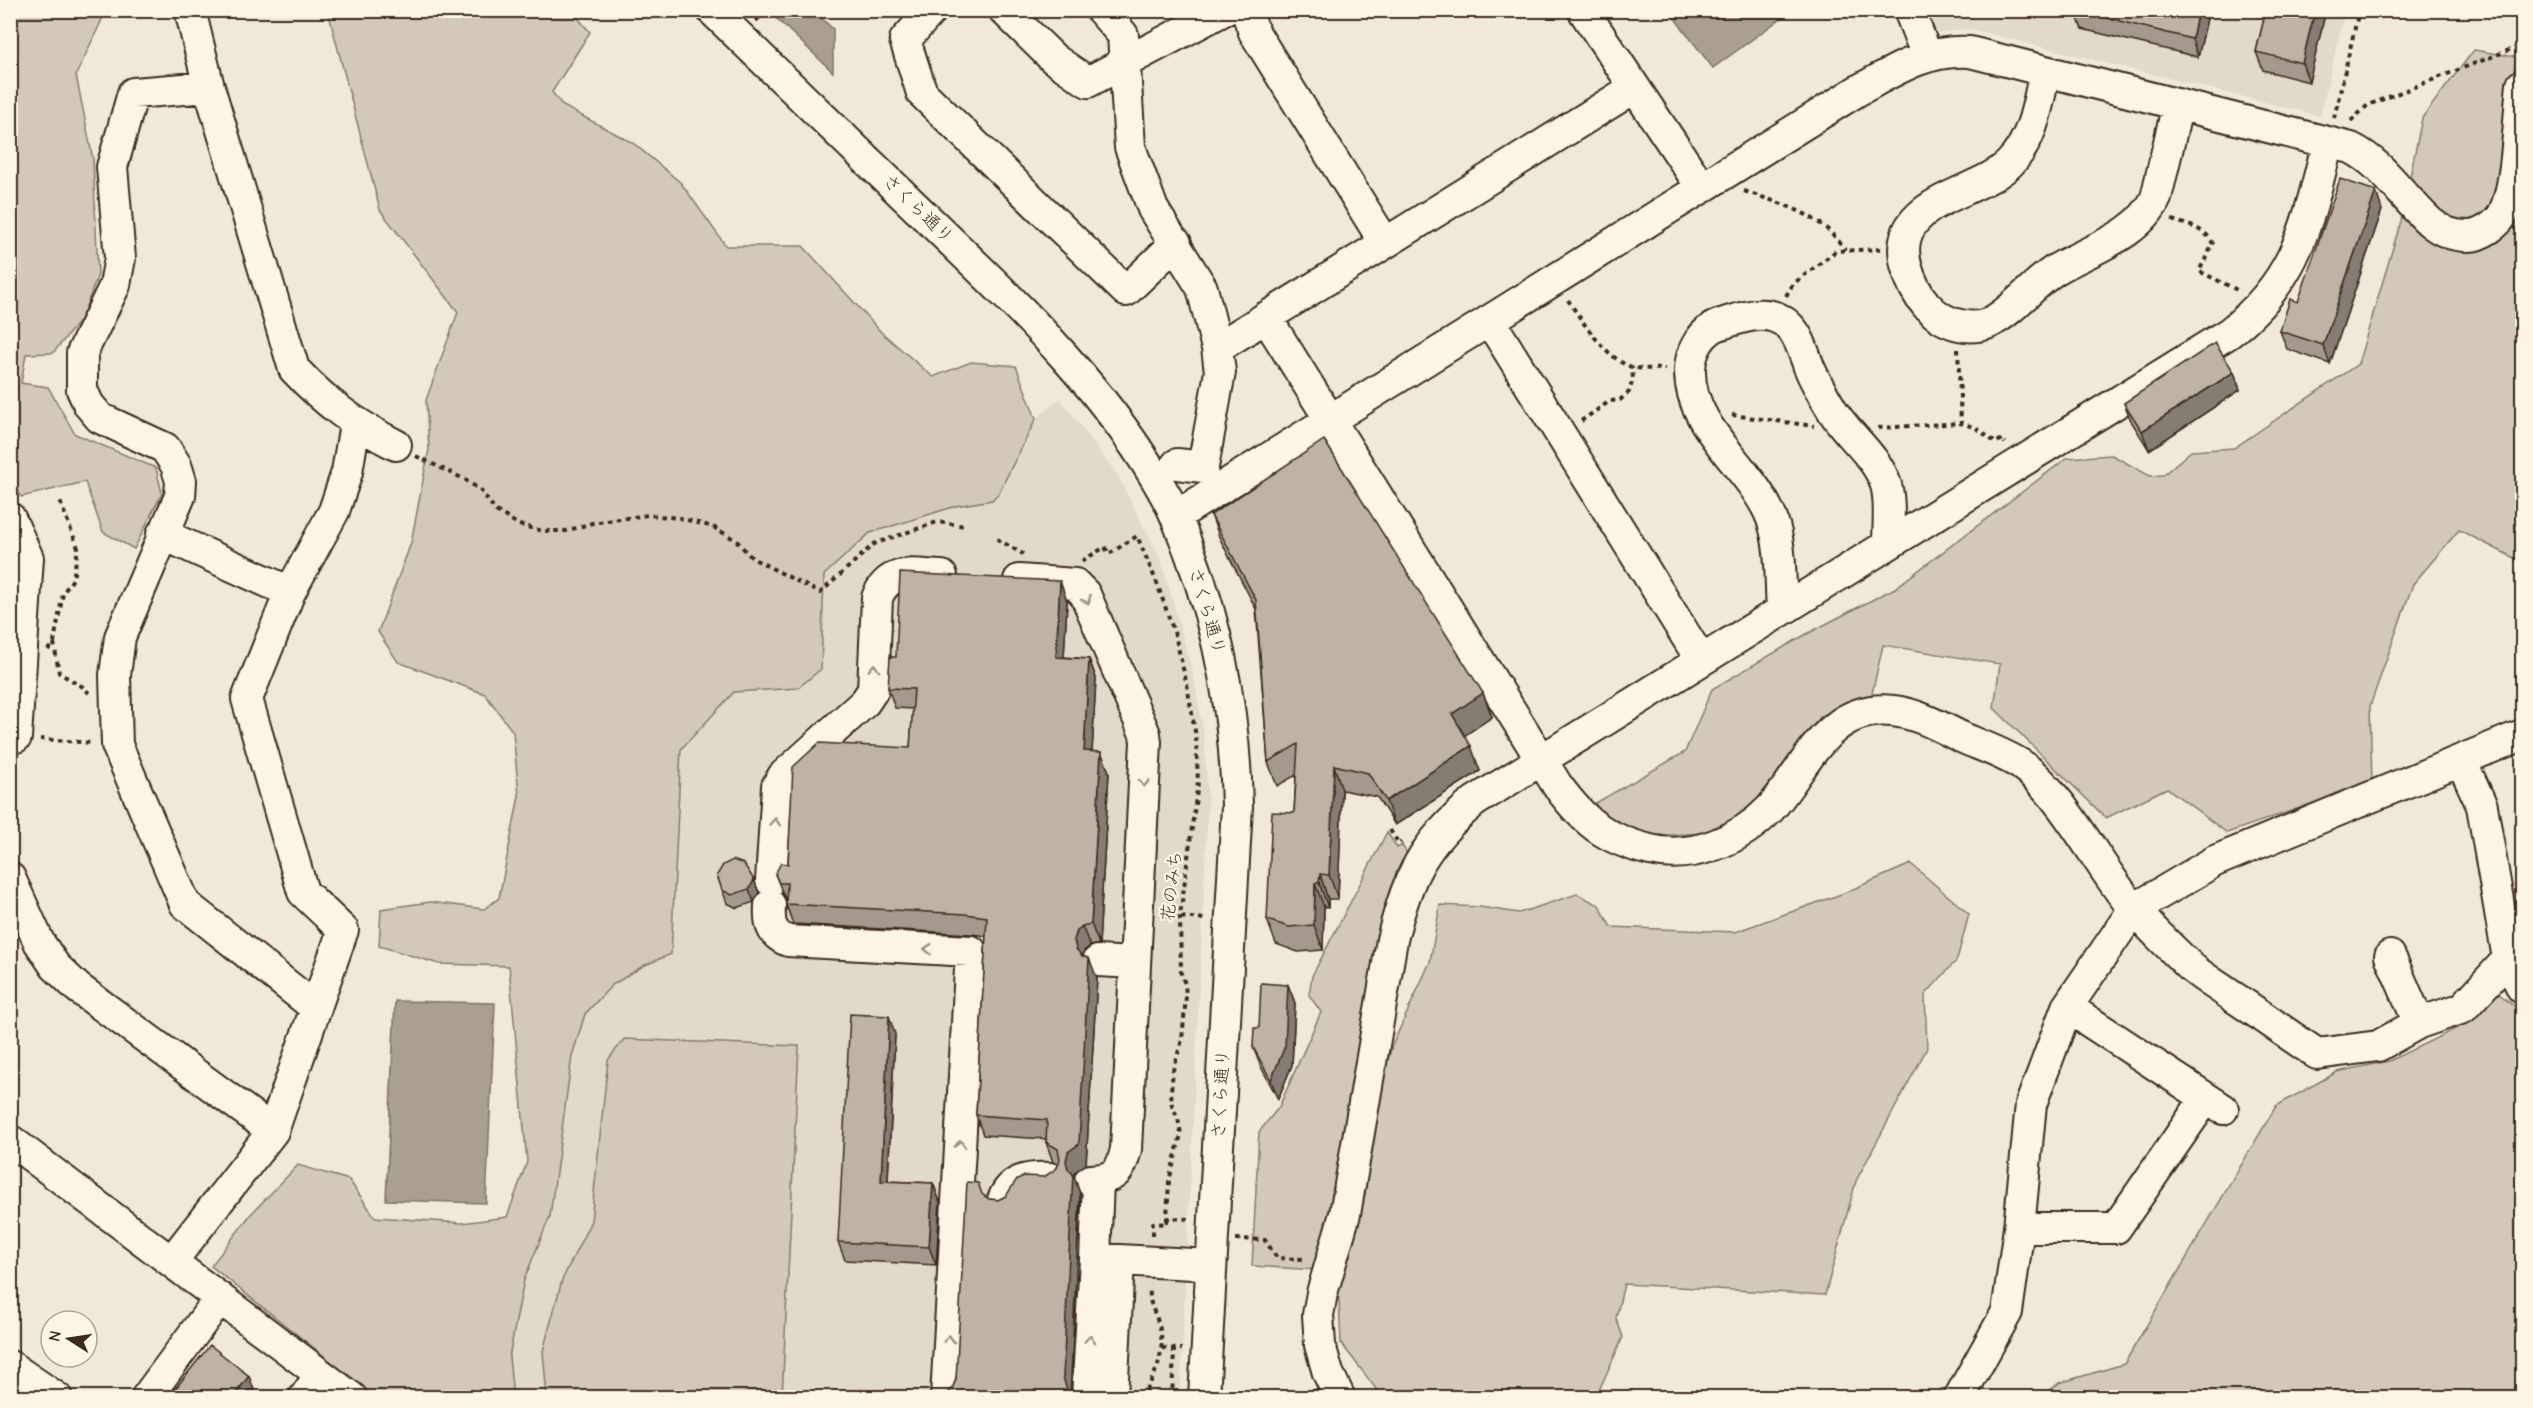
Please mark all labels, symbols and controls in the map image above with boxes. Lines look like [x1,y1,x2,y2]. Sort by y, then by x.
street label: さくら通り [878,170,958,248]
street label: さくら通り [1185,565,1229,657]
one-way arrow [1080,594,1092,605]
one-way arrow [867,663,880,672]
one-way arrow [1138,779,1151,788]
one-way arrow [768,818,781,827]
street label: 花のみち [1157,849,1187,923]
one-way arrow [923,942,932,955]
street label: さくら通り [1208,1049,1234,1139]
one-way arrow [953,1140,966,1149]
north arrow [39,1309,99,1369]
text: N [45,1329,65,1343]
one-way arrow [942,1335,955,1344]
one-way arrow [1084,1335,1097,1344]

